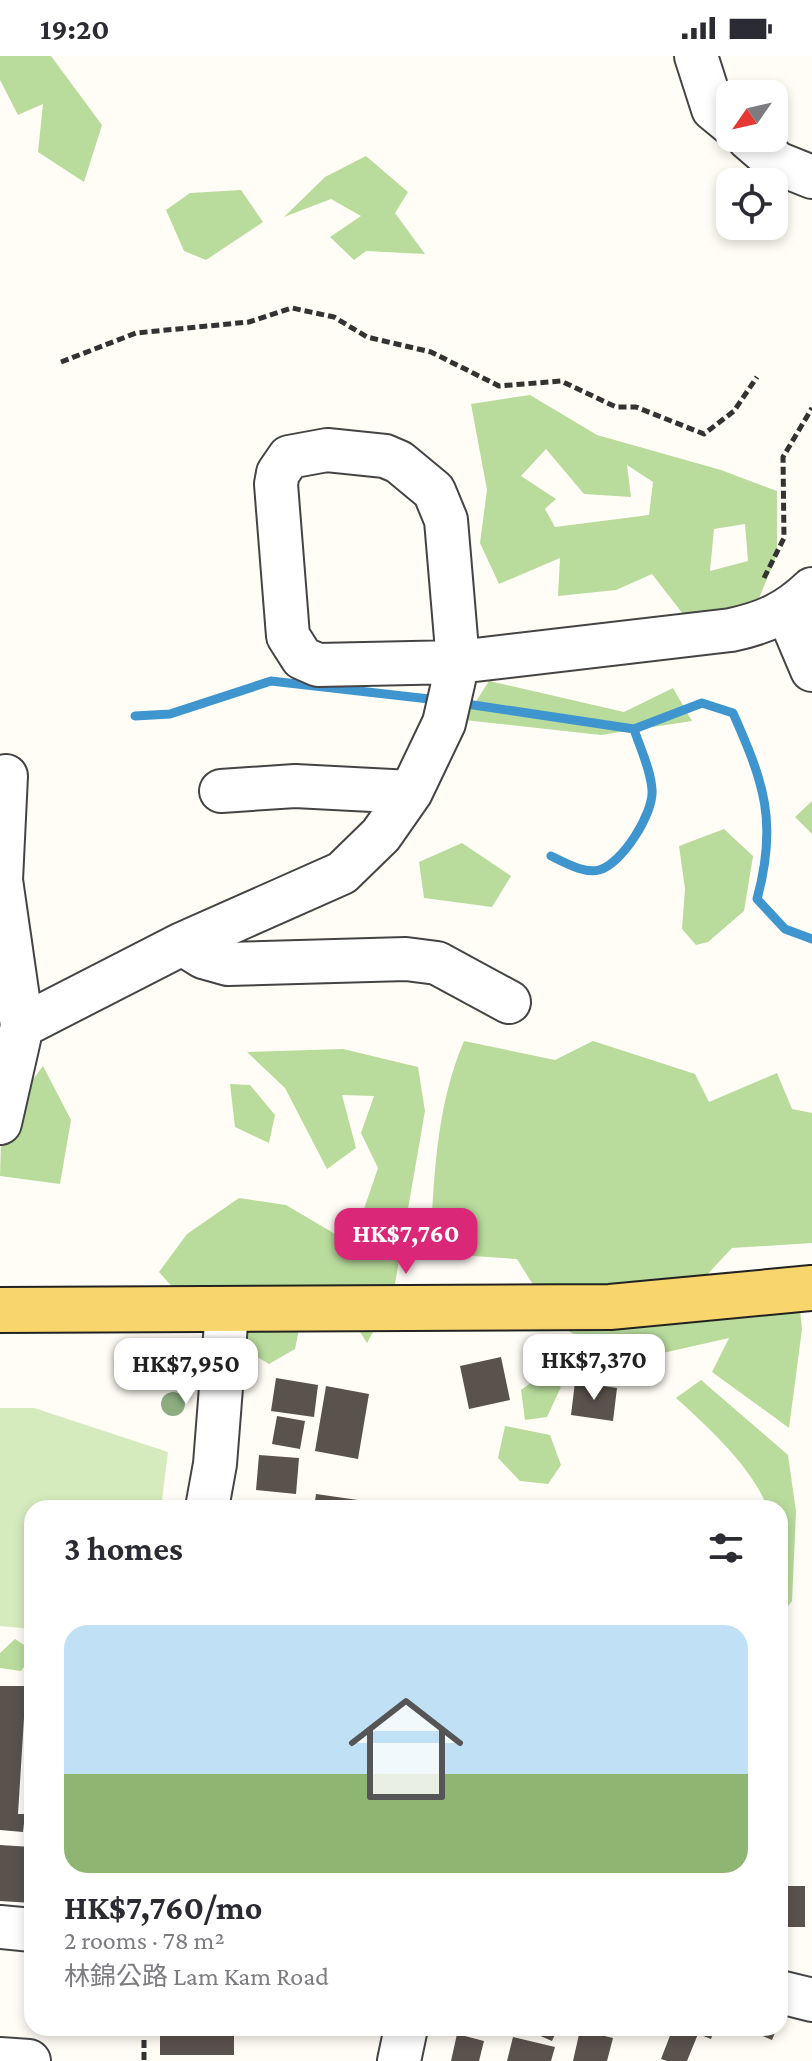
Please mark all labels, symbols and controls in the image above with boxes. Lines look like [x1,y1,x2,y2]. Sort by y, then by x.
text: 19:20 [40,12,109,45]
north arrow [716,80,788,152]
map controls [716,80,788,240]
button: locate [716,168,788,240]
pin: HK$7,760 [323,1208,489,1276]
text: HK$7,760 [352,1219,460,1248]
pin: HK$7,370 [511,1334,677,1402]
pin: HK$7,950 [103,1338,269,1406]
text: HK$7,370 [541,1345,647,1374]
text: HK$7,950 [132,1349,240,1378]
icon: filters [704,1526,748,1570]
text: 3 homes [64,1530,183,1567]
icon: home [334,1677,478,1821]
text: HK$7,760/mo [64,1889,263,1926]
text: 2 rooms · 78 m² [64,1926,225,1955]
text: 林錦公路 Lam Kam Road [64,1962,329,1991]

